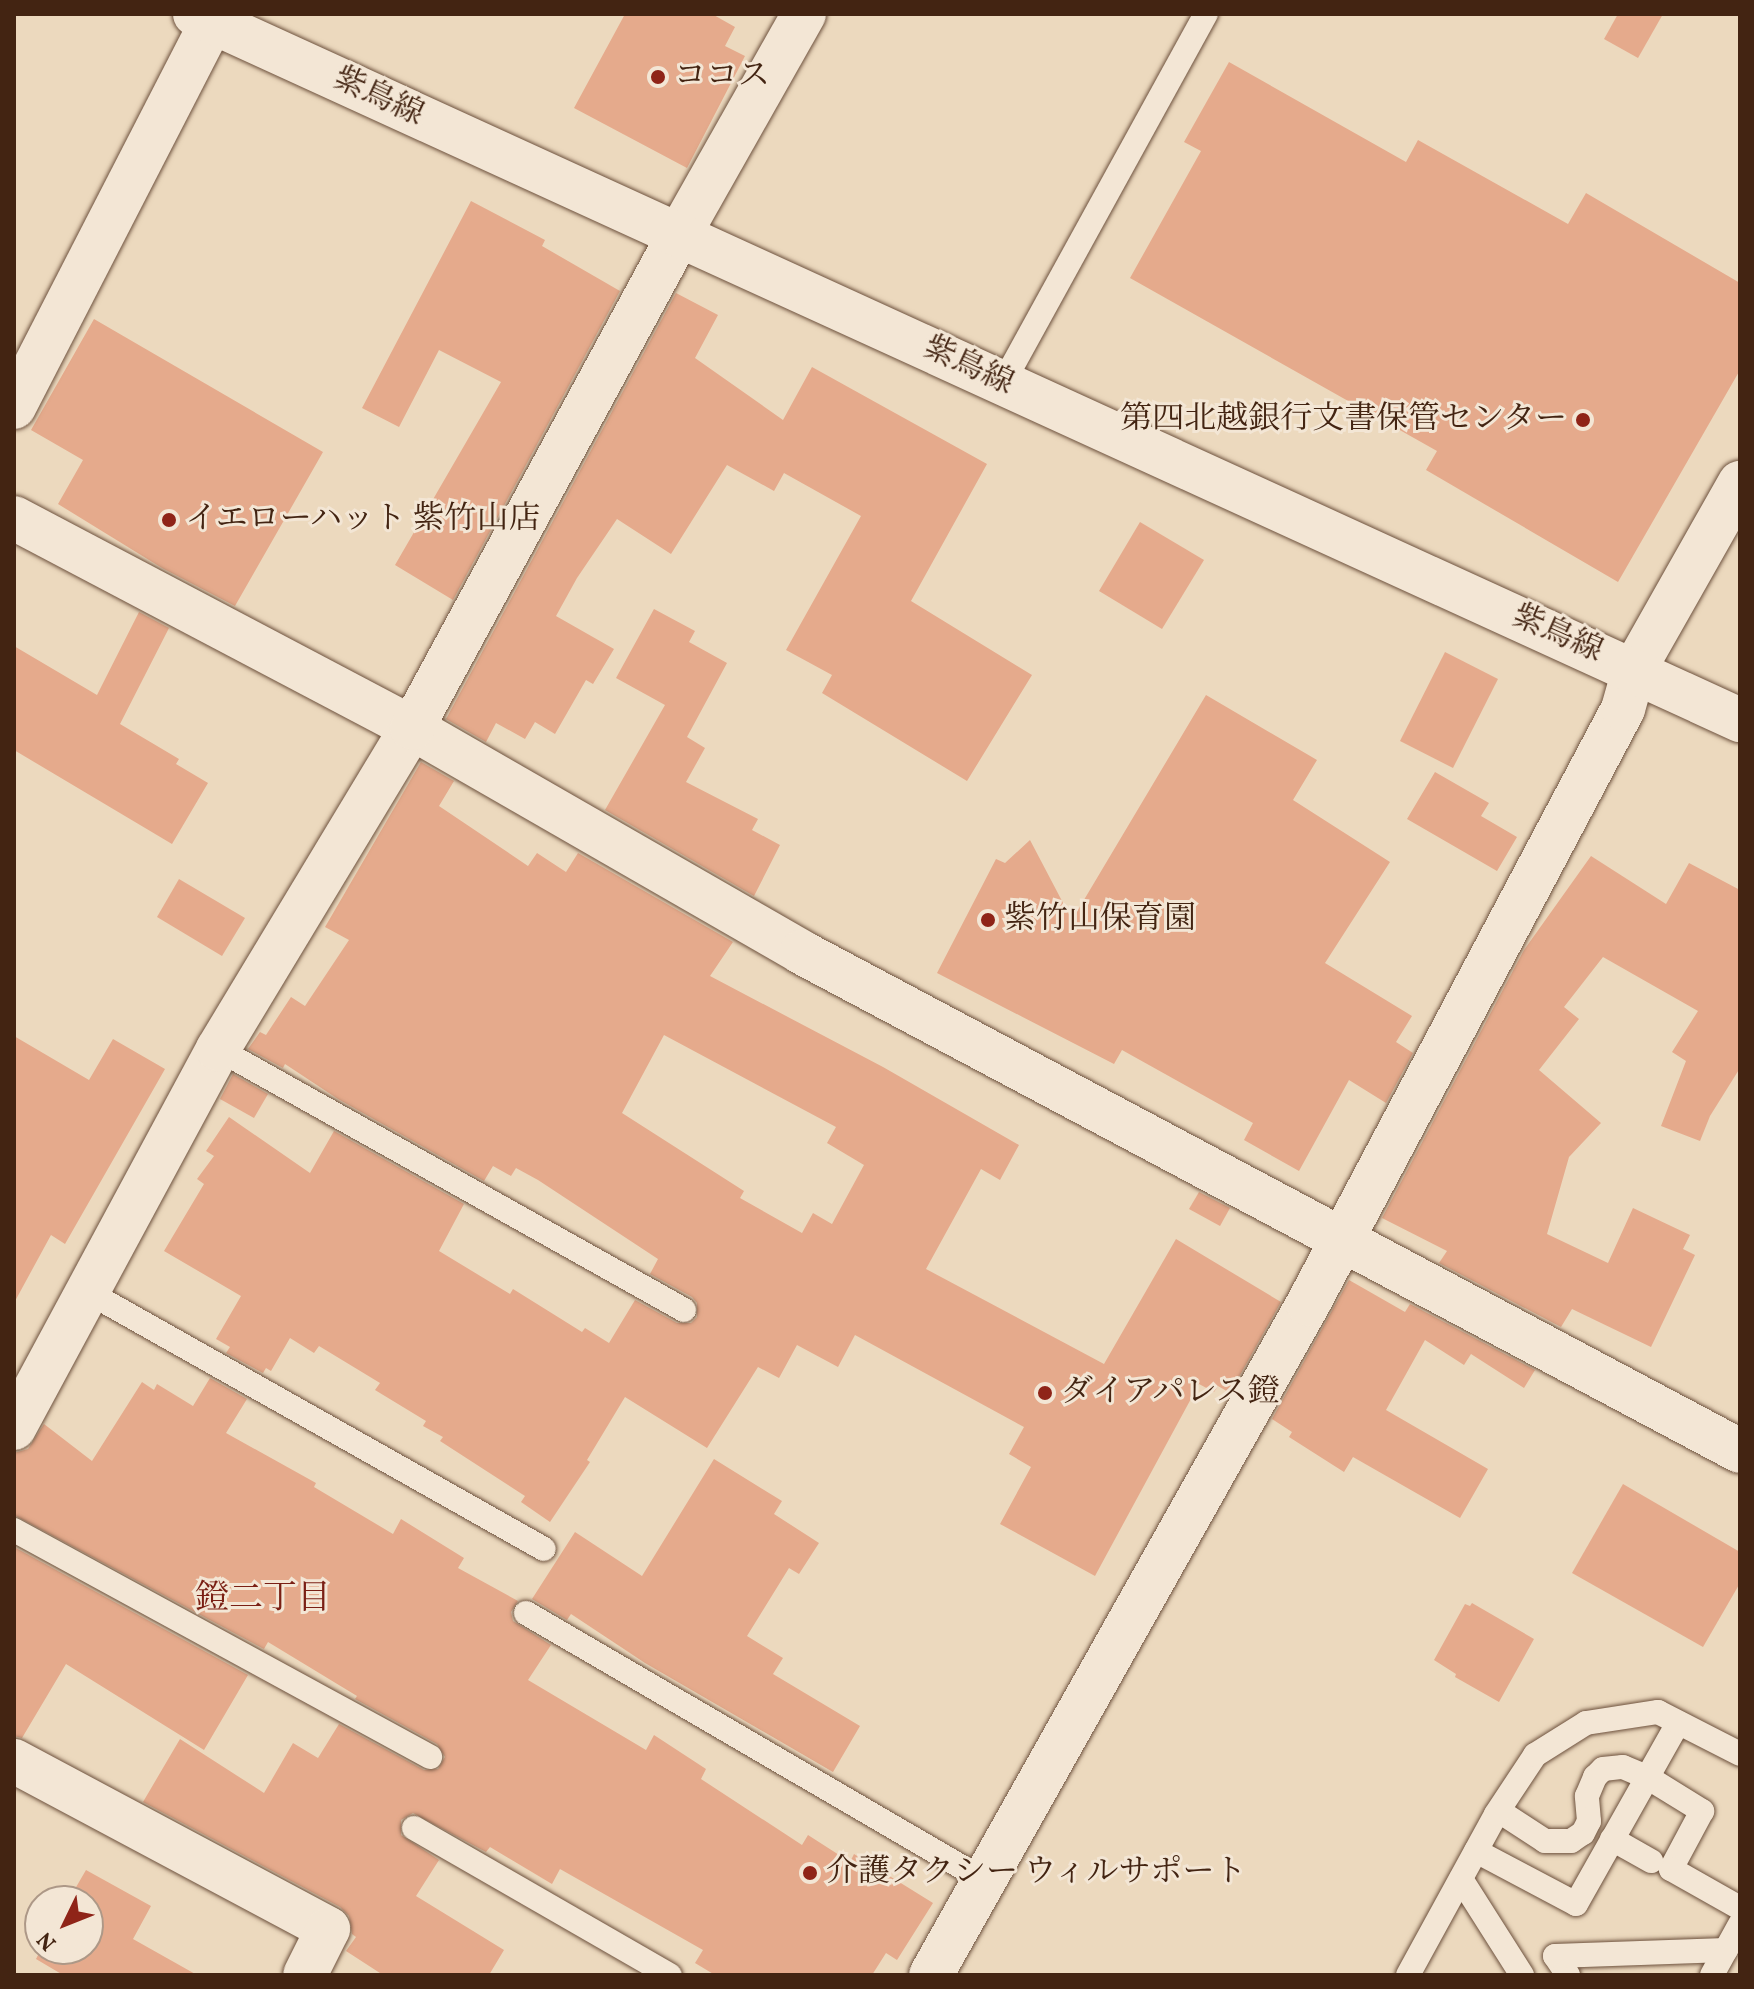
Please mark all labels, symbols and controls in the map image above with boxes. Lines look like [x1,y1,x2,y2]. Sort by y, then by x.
place label: ココス [674,58,770,96]
street label: 紫鳥線 [326,60,430,136]
marker: ココス [649,68,667,86]
street label: 紫鳥線 [916,329,1020,405]
place label: 第四北越銀行文書保管センター [1119,401,1567,439]
marker: 第四北越銀行文書保管センター [1574,411,1592,429]
place label: イエローハット 紫竹山店 [185,501,543,539]
marker: イエローハット 紫竹山店 [160,511,178,529]
street label: 紫鳥線 [1505,598,1609,672]
place label: 紫竹山保育園 [1004,901,1196,939]
marker: 紫竹山保育園 [979,911,997,929]
place label: ダイアパレス鐙 [1061,1374,1285,1412]
marker: ダイアパレス鐙 [1036,1384,1054,1402]
district label: 鐙二丁目 [195,1580,331,1620]
place label: 介護タクシー ウィルサポート [826,1854,1248,1892]
marker: 介護タクシー ウィルサポート [801,1864,819,1882]
north arrow [24,1885,104,1965]
text: N [31,1924,64,1957]

